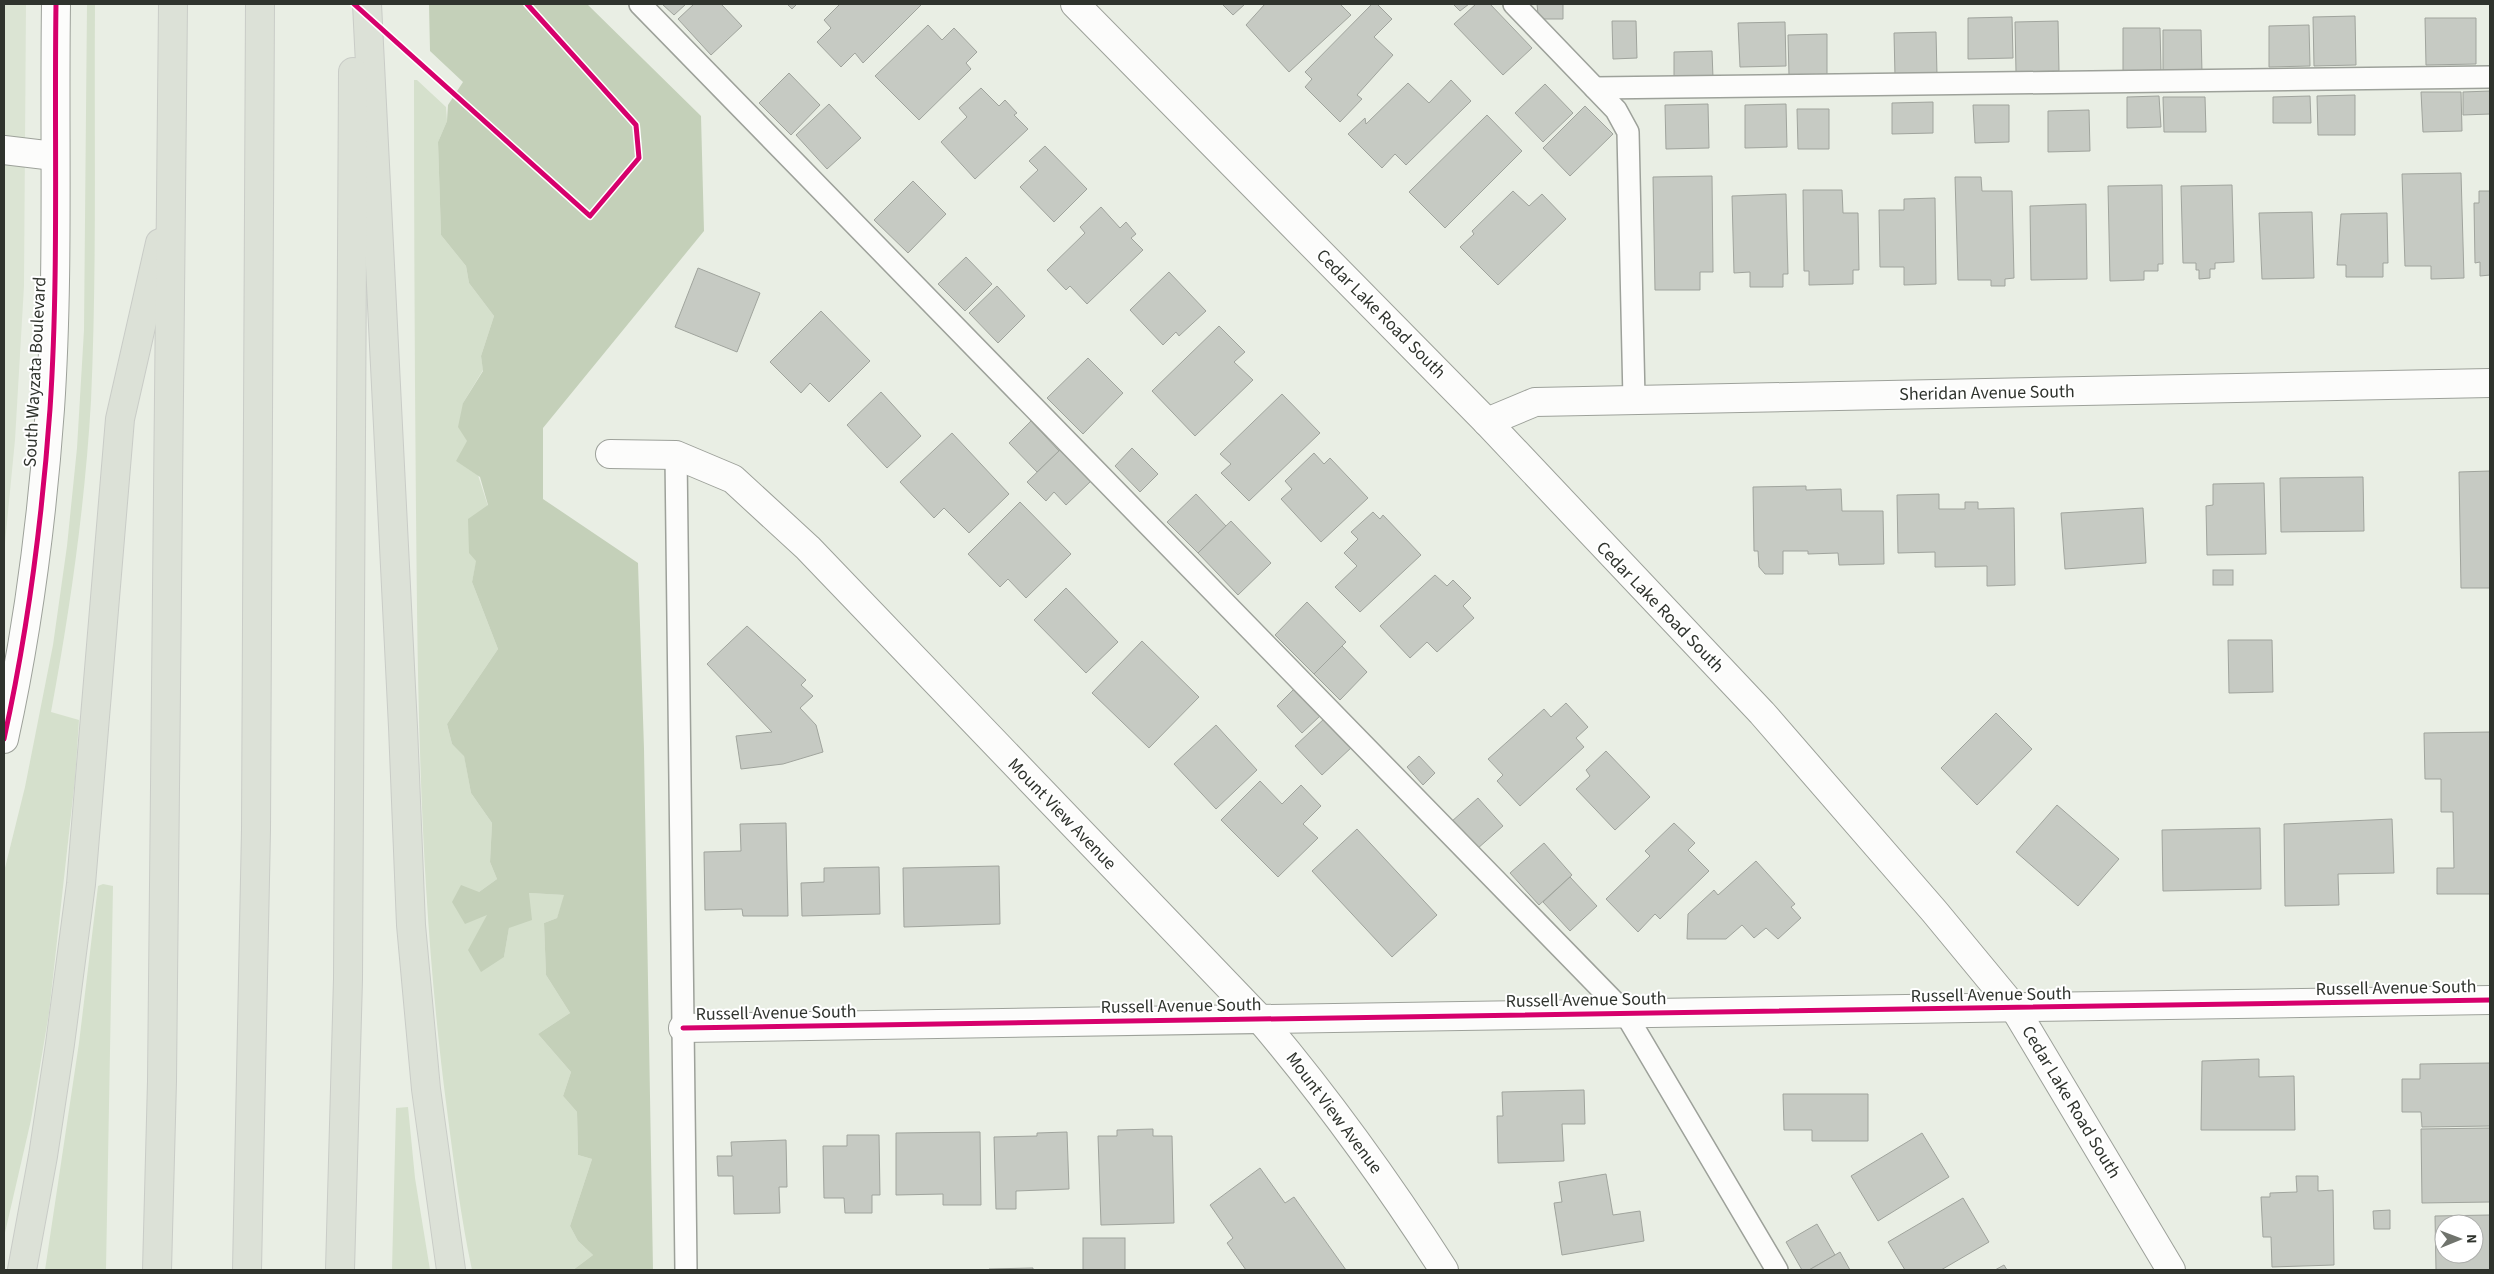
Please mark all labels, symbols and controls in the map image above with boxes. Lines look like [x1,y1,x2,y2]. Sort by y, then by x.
street label: Cedar Lake Road South [1311,244,1451,384]
street label: South Wayzata Boulevard [18,276,52,468]
street label: Sheridan Avenue South [1899,379,2075,407]
street label: Cedar Lake Road South [1590,536,1730,678]
street label: Mount View Avenue [1002,752,1122,876]
street label: Russell Avenue South [2315,974,2477,1002]
street label: Russell Avenue South [1910,981,2072,1009]
street label: Russell Avenue South [1505,986,1667,1014]
street label: Russell Avenue South [1100,992,1262,1020]
street label: Russell Avenue South [695,999,857,1027]
street label: Cedar Lake Road South [2015,1021,2127,1183]
street label: Mount View Avenue [1280,1047,1388,1179]
north arrow [2434,1214,2484,1264]
text: N [2461,1234,2481,1244]

